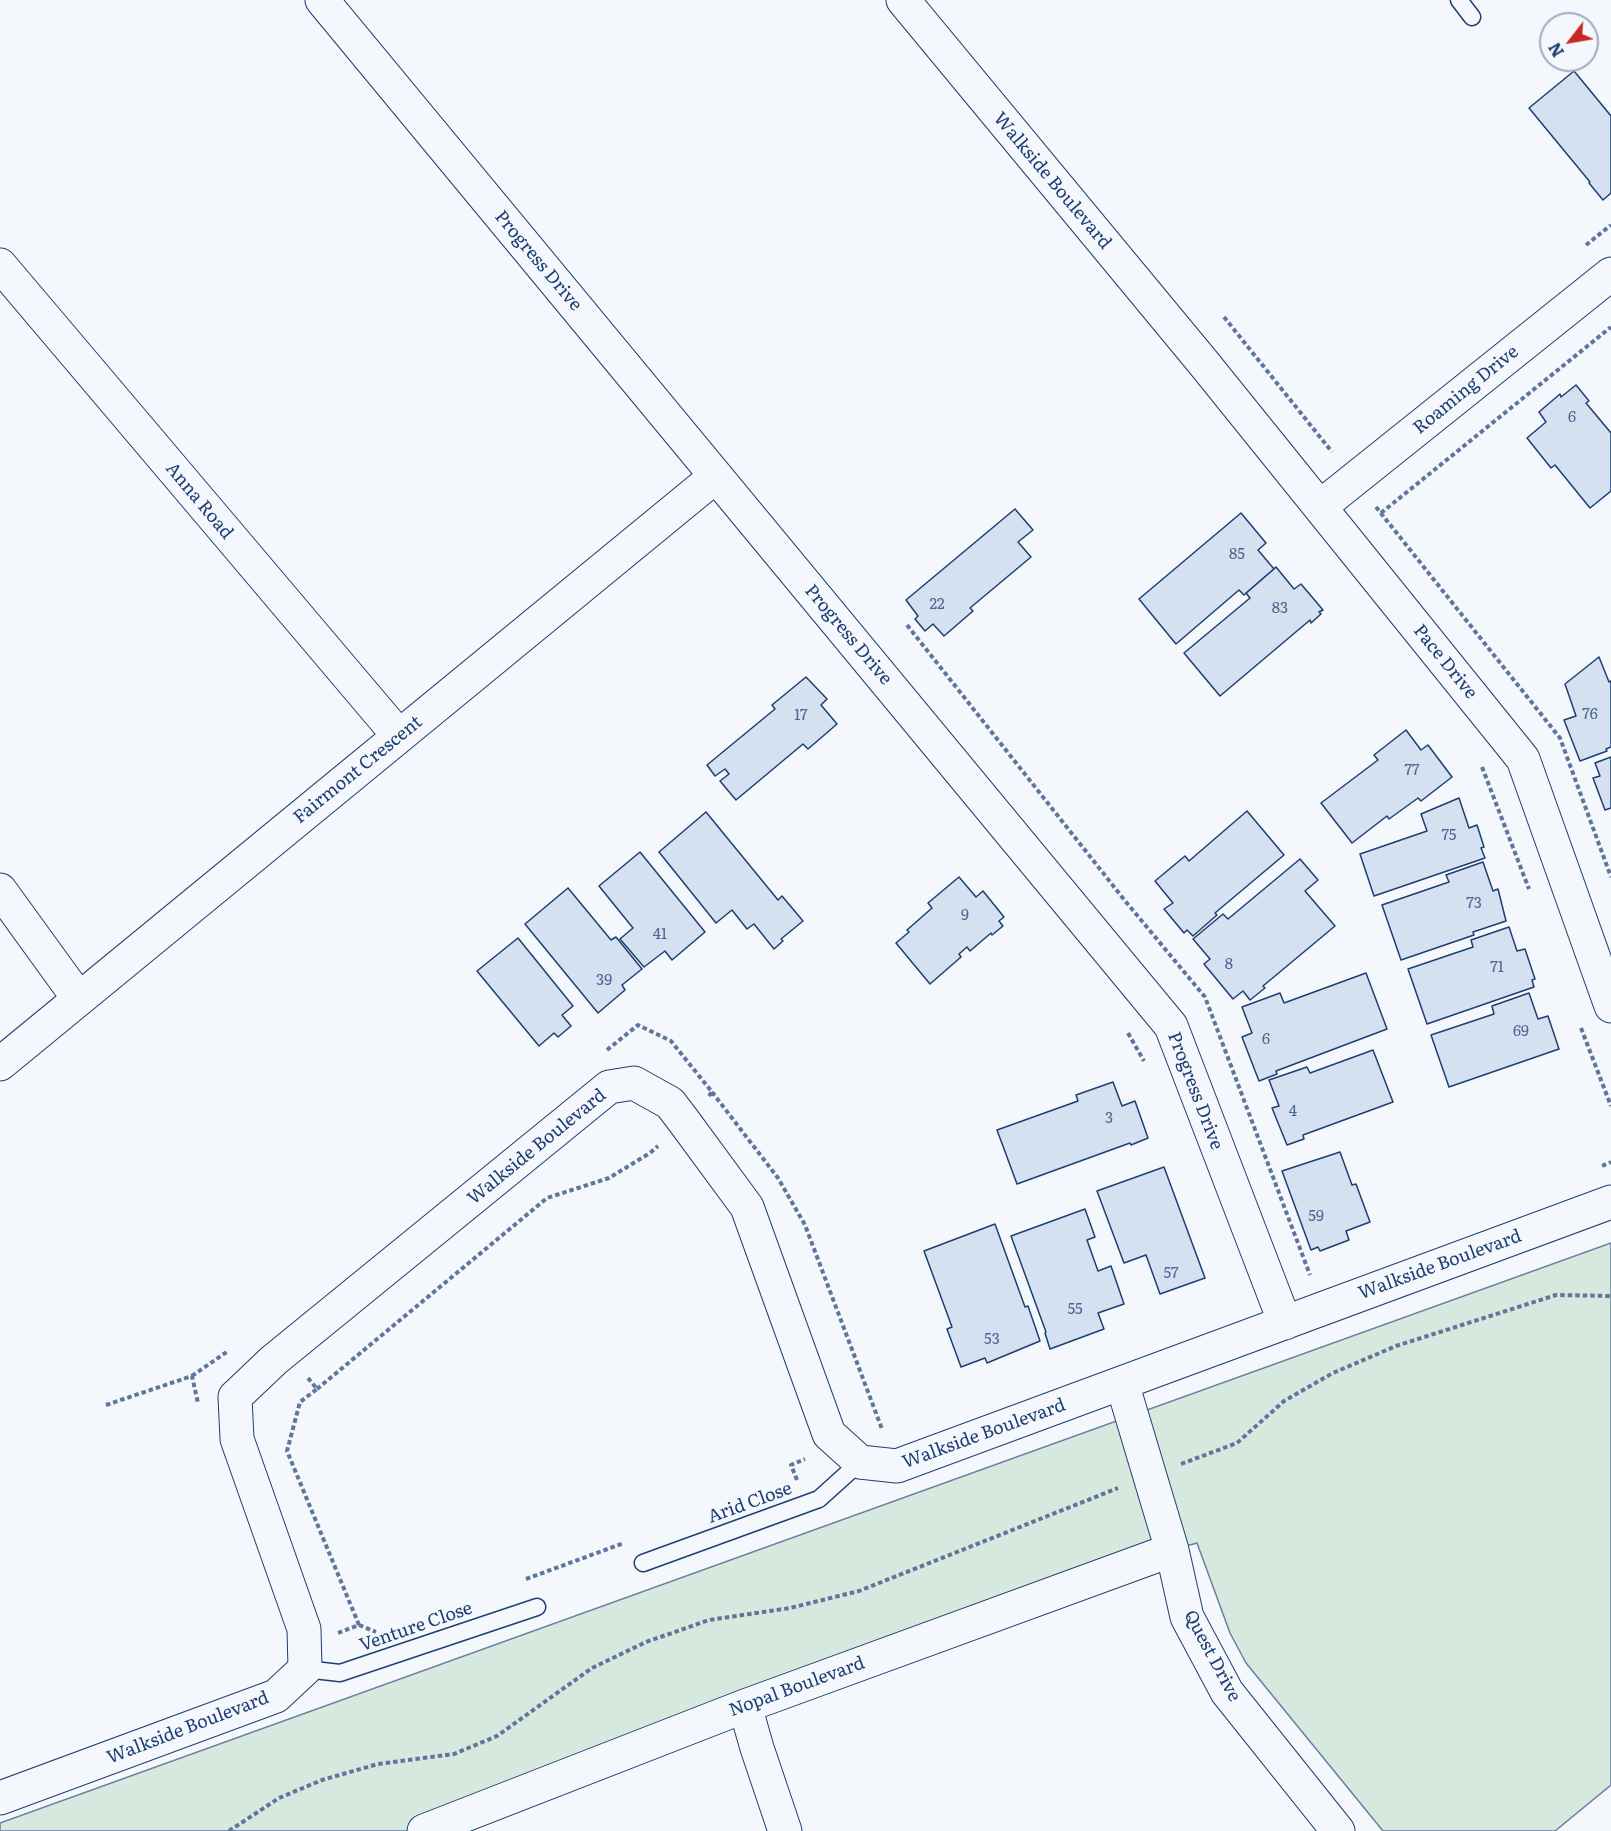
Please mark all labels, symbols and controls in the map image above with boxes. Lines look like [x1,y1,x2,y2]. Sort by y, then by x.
north arrow [1539,12,1599,72]
text: N [1542,38,1569,62]
street label: Walkside Boulevard [988,108,1116,254]
street label: Progress Drive [490,206,586,316]
street label: Roaming Drive [1409,341,1523,439]
house number: 6 [1568,409,1576,427]
street label: Anna Road [161,458,237,544]
house number: 85 [1229,546,1245,564]
street label: Progress Drive [800,580,896,690]
house number: 22 [929,596,945,614]
house number: 83 [1272,600,1288,618]
street label: Pace Drive [1408,620,1482,704]
house number: 76 [1582,706,1598,724]
house number: 17 [794,707,808,725]
street label: Fairmont Crescent [289,711,427,829]
house number: 77 [1404,762,1420,780]
house number: 75 [1442,827,1456,845]
house number: 73 [1466,895,1482,913]
house number: 9 [961,907,969,925]
house number: 41 [653,926,667,944]
house number: 8 [1225,956,1233,974]
house number: 71 [1490,959,1504,977]
house number: 39 [596,972,612,990]
house number: 69 [1513,1023,1529,1041]
street label: Progress Drive [1163,1029,1227,1153]
house number: 6 [1262,1031,1270,1049]
street label: Walkside Boulevard [463,1085,611,1209]
house number: 4 [1289,1103,1297,1121]
house number: 3 [1105,1110,1113,1128]
house number: 59 [1308,1208,1324,1226]
street label: Walkside Boulevard [1356,1225,1524,1305]
house number: 57 [1163,1265,1179,1283]
house number: 55 [1067,1301,1083,1319]
house number: 53 [984,1331,1000,1349]
street label: Walkside Boulevard [900,1394,1068,1474]
street label: Arid Close [705,1478,795,1528]
street label: Venture Close [357,1598,475,1656]
street label: Quest Drive [1179,1607,1245,1705]
street label: Nopal Boulevard [726,1652,868,1722]
street label: Walkside Boulevard [104,1687,272,1769]

